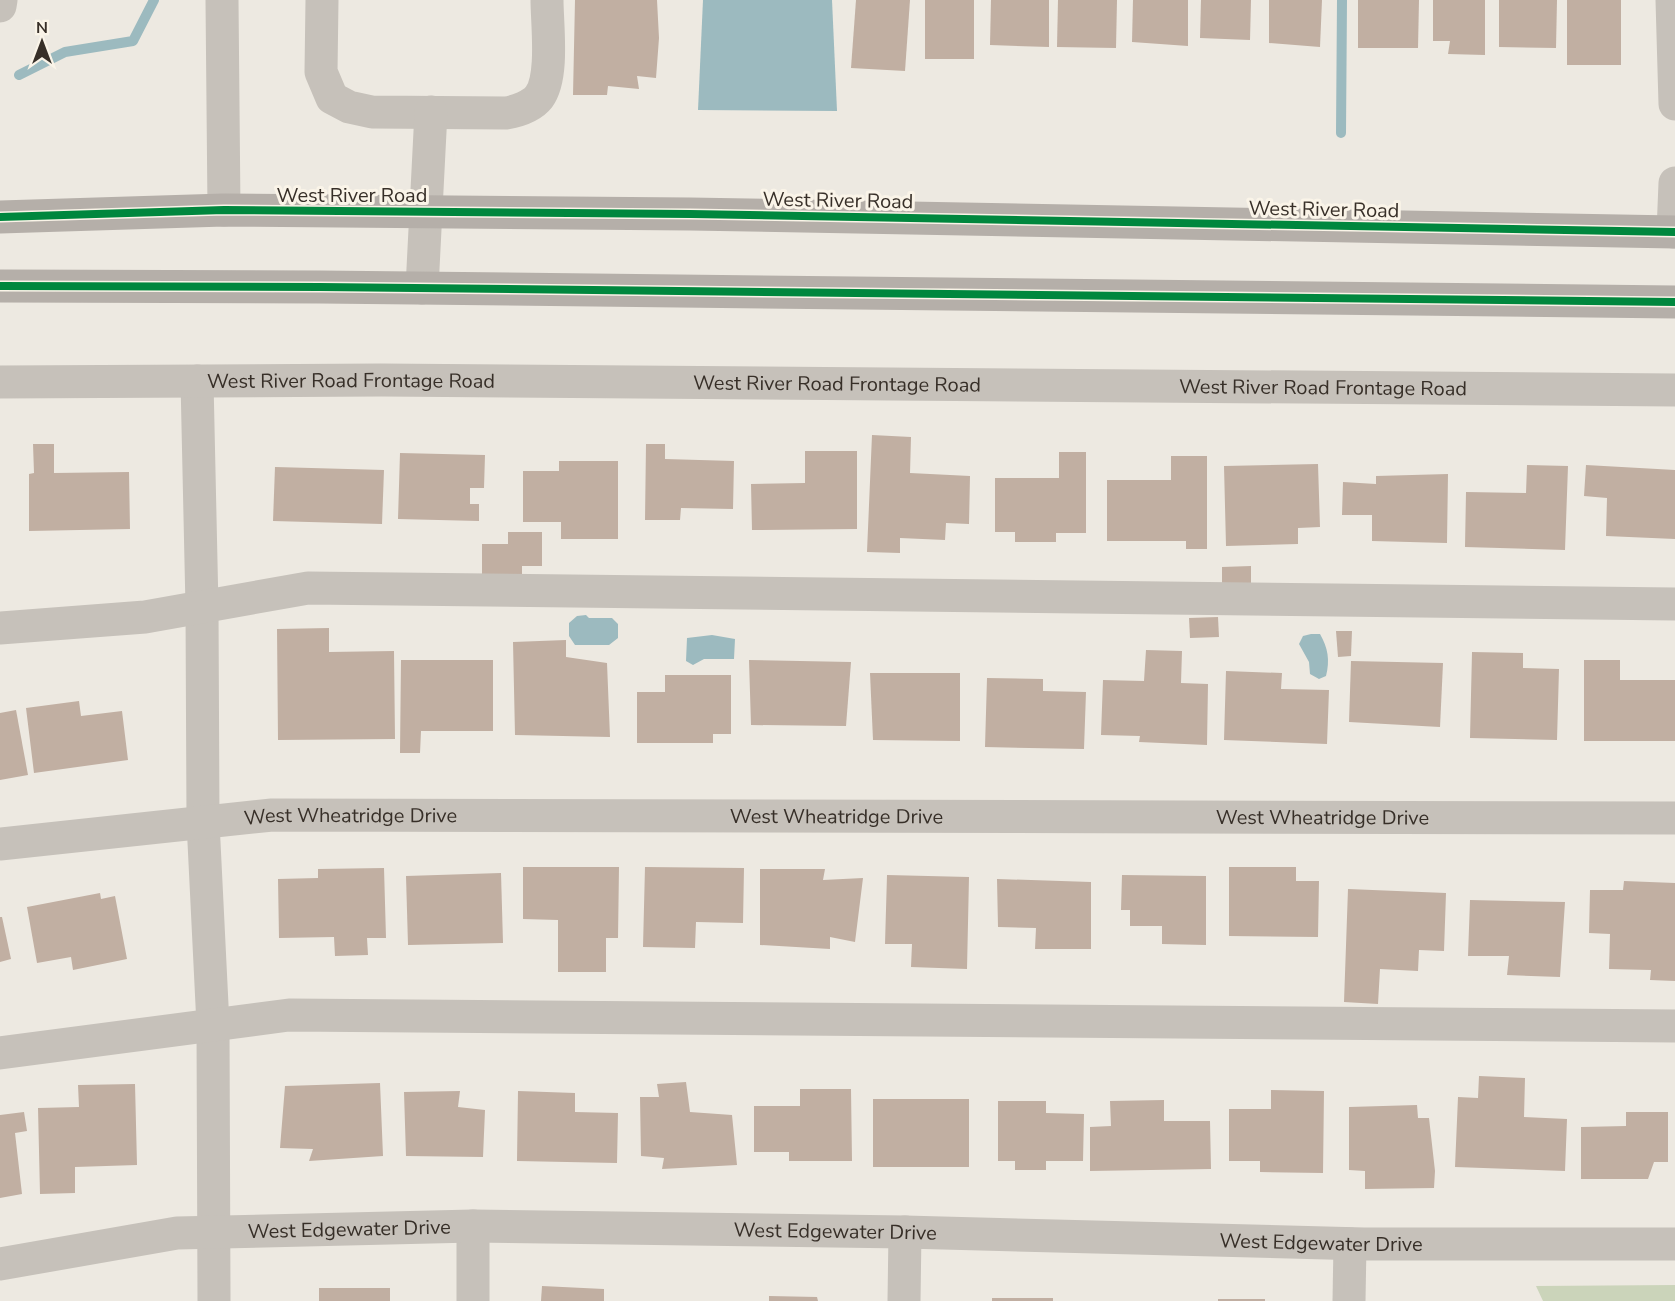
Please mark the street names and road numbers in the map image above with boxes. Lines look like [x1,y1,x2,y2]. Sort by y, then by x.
street label: West River Road [277,182,427,209]
street label: West River Road [762,186,914,215]
street label: West River Road [1248,195,1400,224]
street label: West River Road Frontage Road [207,367,495,395]
street label: West River Road Frontage Road [693,369,981,399]
street label: West River Road Frontage Road [1179,373,1467,402]
street label: West Wheatridge Drive [243,802,457,832]
street label: West Wheatridge Drive [730,803,943,830]
street label: West Wheatridge Drive [1216,804,1429,831]
street label: West Edgewater Drive [247,1214,451,1245]
street label: West Edgewater Drive [733,1217,937,1247]
street label: West Edgewater Drive [1219,1227,1423,1258]

